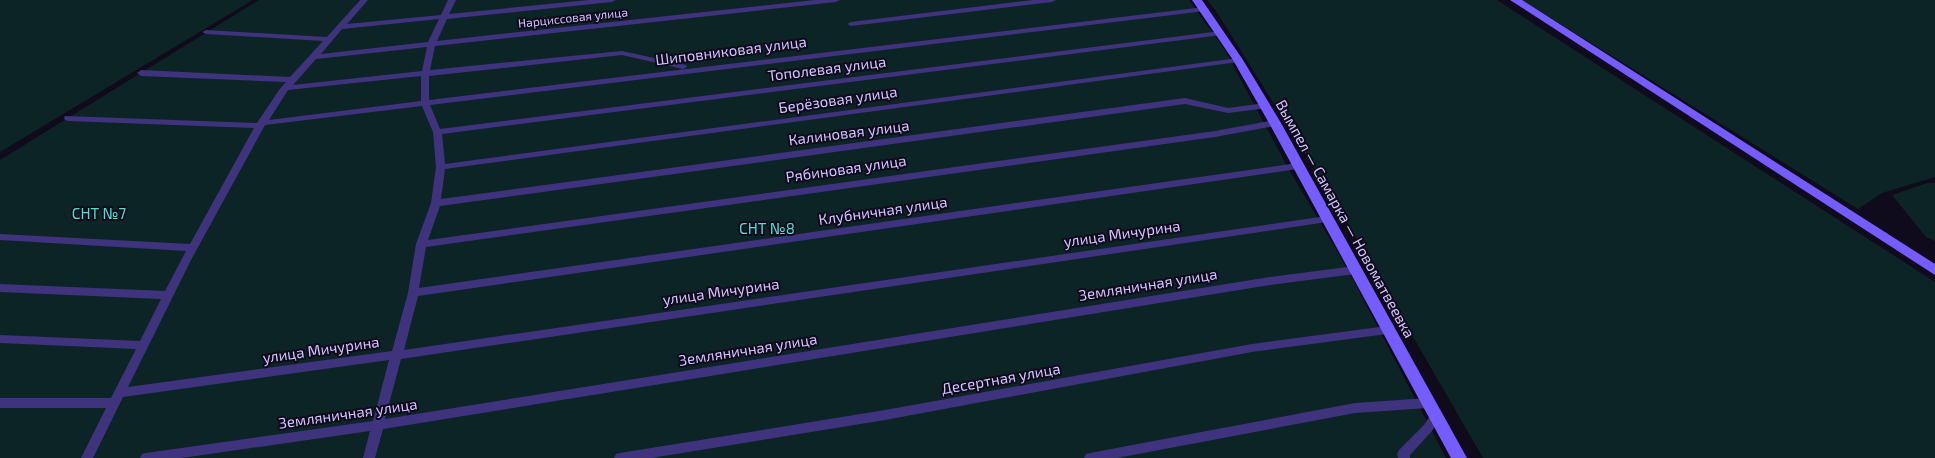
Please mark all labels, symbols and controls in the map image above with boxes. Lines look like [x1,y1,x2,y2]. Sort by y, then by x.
street label: Нарциссовая улица [517,4,629,31]
street label: Шиповниковая улица [654,32,808,69]
street label: Тополевая улица [767,52,887,85]
street label: Берёзовая улица [777,82,899,117]
street label: Вымпел — Самарка — Новоматвеевка [1273,96,1419,341]
street label: Калиновая улица [787,116,911,149]
street label: Рябиновая улица [784,151,908,186]
street label: Клубничная улица [817,192,949,229]
park label: СНТ №7 [72,204,126,222]
street label: улица Мичурина [1062,216,1182,251]
park label: СНТ №8 [739,219,795,237]
street label: Земляничная улица [1077,264,1219,305]
street label: улица Мичурина [661,274,781,309]
street label: Земляничная улица [677,329,819,370]
street label: улица Мичурина [261,332,381,367]
street label: Десертная улица [940,359,1062,398]
street label: Земляничная улица [277,394,419,433]

